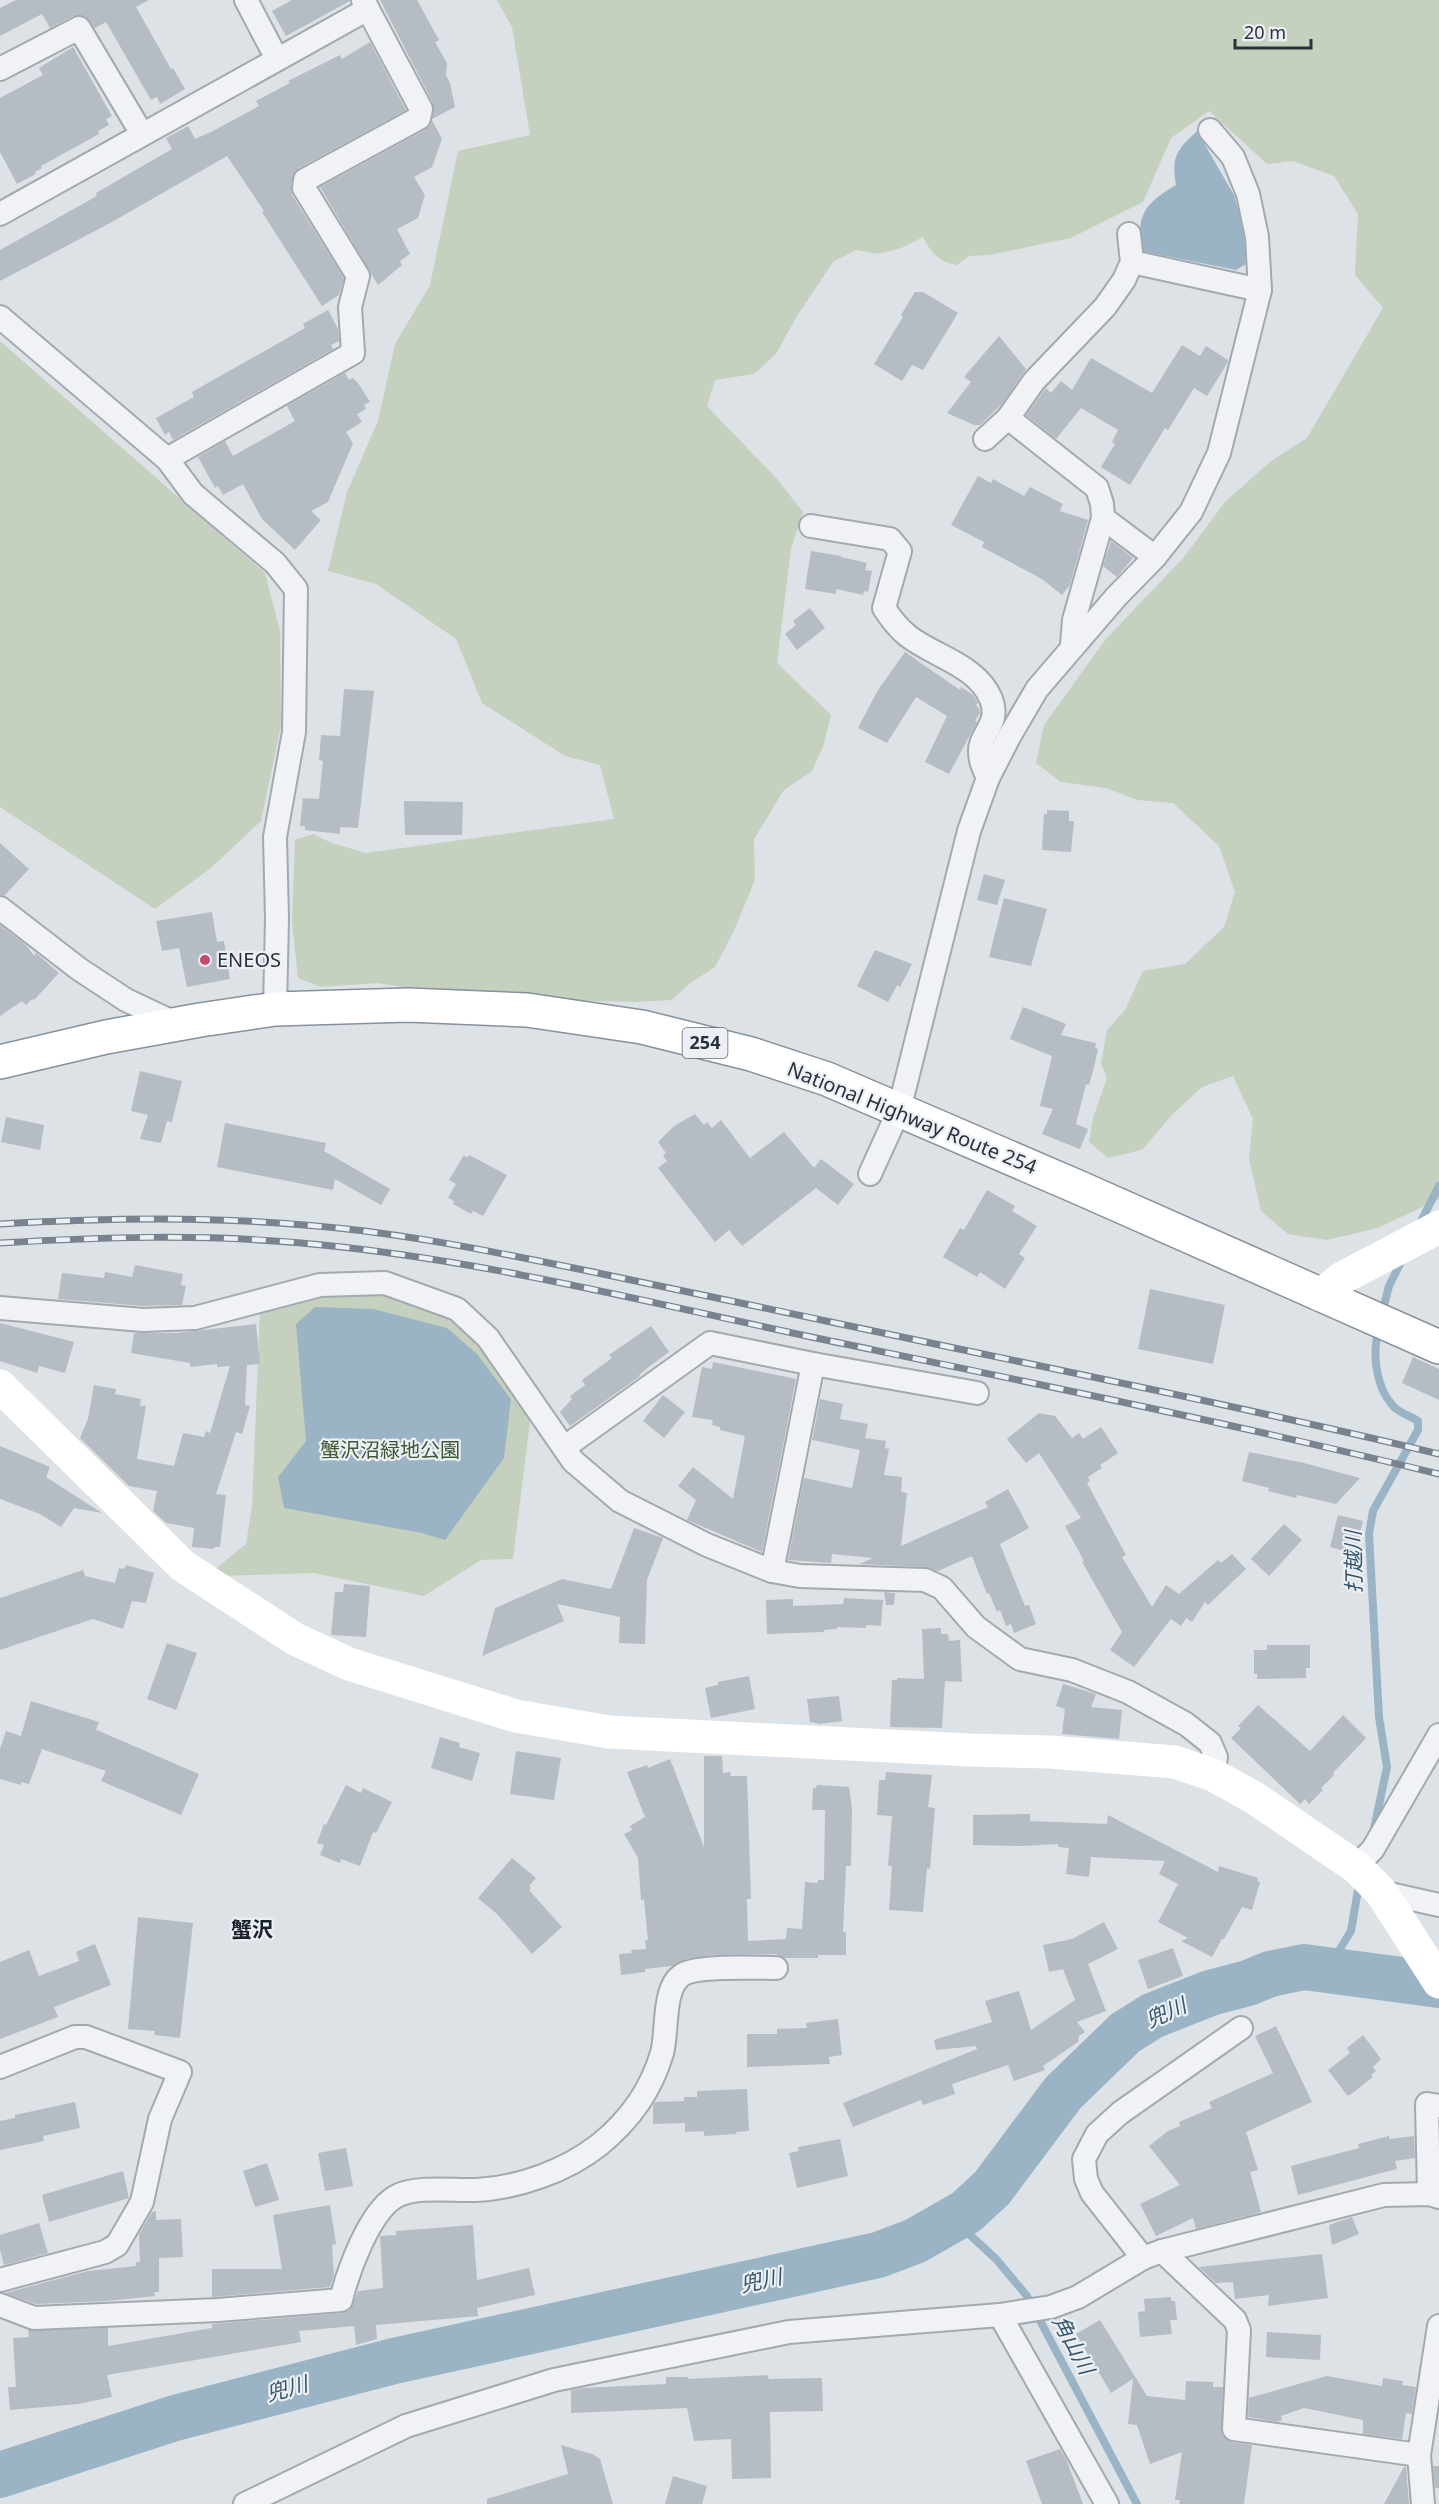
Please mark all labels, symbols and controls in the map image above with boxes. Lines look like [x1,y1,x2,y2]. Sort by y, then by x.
scale bar [1235,12,1312,50]
text: 20 m [1244,20,1286,44]
place label: ENEOS [217,946,281,973]
marker: ENEOS [198,953,212,967]
road number: 254 [682,1028,728,1058]
street label: National Highway Route 254 [783,1055,1041,1180]
park label: 蟹沢沼緑地公園 [320,1436,460,1463]
water label: 打越川 [1338,1528,1368,1594]
district label: 蟹沢 [231,1915,273,1943]
water label: 兜川 [1141,1990,1192,2033]
water label: 兜川 [737,2262,786,2298]
water label: 角山川 [1047,2310,1102,2381]
water label: 兜川 [263,2369,313,2407]

